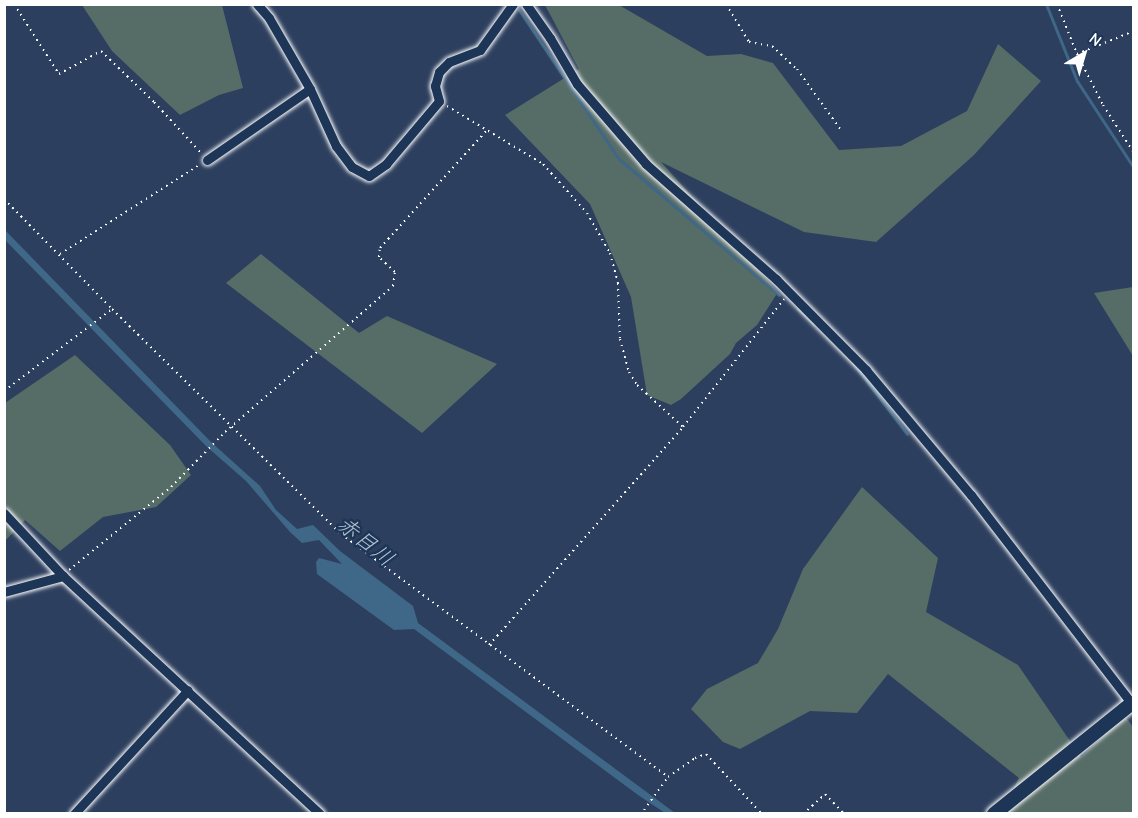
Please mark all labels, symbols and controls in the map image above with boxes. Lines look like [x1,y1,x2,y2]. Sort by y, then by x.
north arrow [1054,24,1114,84]
text: N [1085,30,1105,50]
water label: 赤目川 [331,511,399,573]

